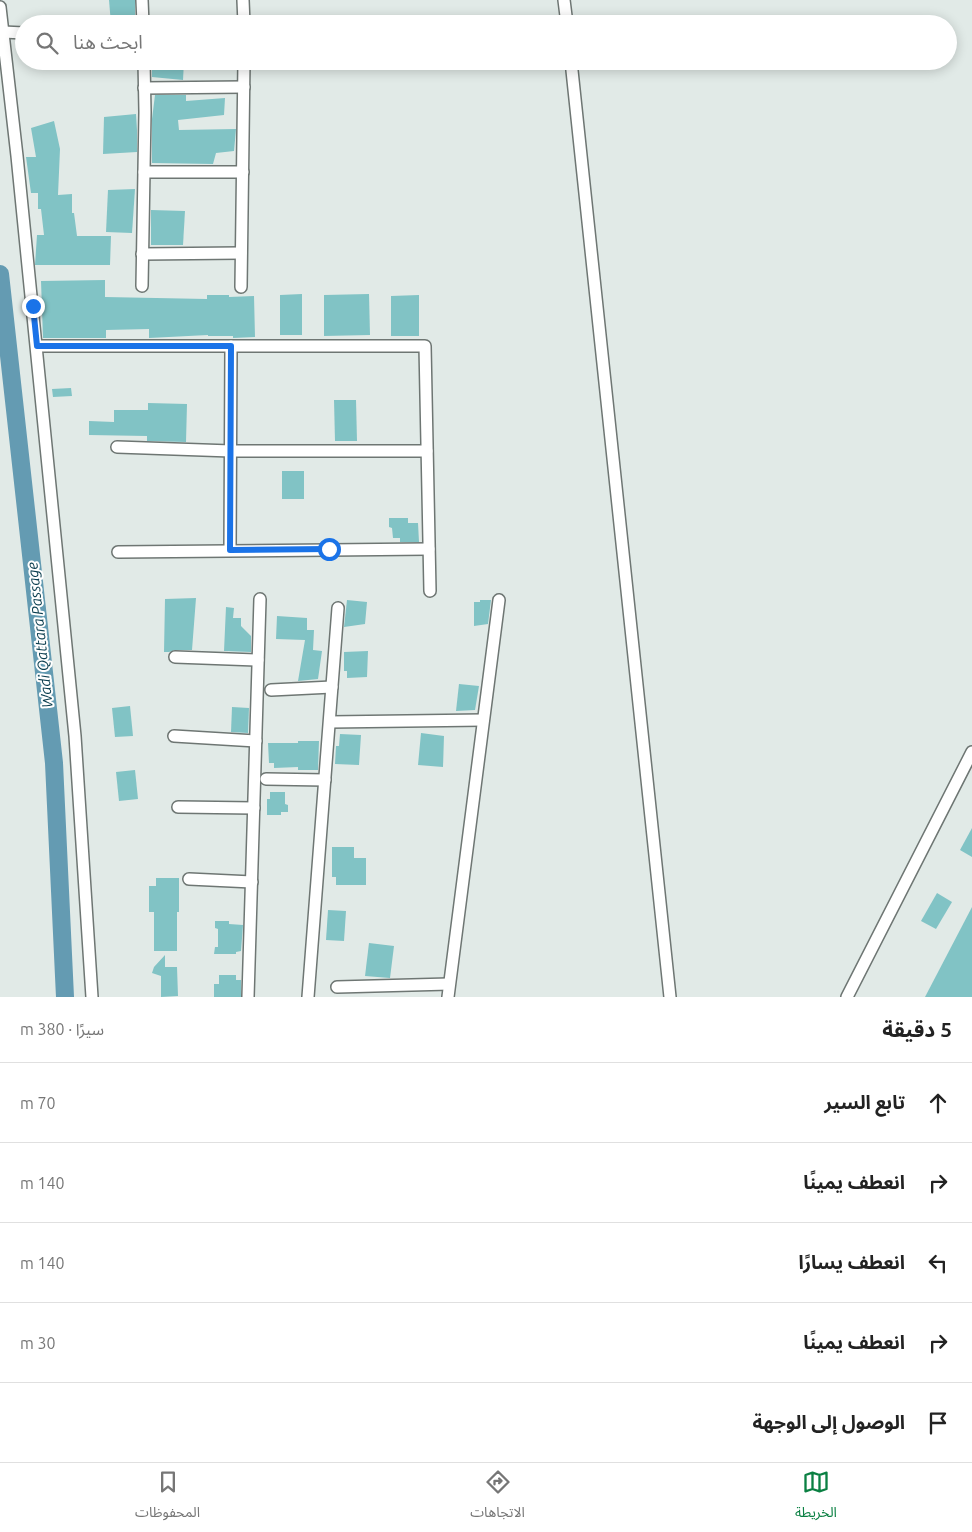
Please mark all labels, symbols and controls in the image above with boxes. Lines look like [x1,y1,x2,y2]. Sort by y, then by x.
search box [15,15,957,70]
icon: search [33,29,61,57]
text: ابحث هنا [73,31,143,53]
route end [22,295,45,318]
route start [318,538,341,561]
water label: Wadi Qattara Passage [23,561,57,709]
text: 5 دقيقة [882,1017,952,1041]
text: سيرًا · 380 m [20,1020,104,1038]
icon: ahead [924,1089,952,1117]
text: تابع السير [824,1091,905,1113]
text: 70 m [20,1094,56,1112]
icon: right [924,1169,952,1197]
text: انعطف يمينًا [803,1171,905,1193]
text: 140 m [20,1174,65,1192]
icon: left [924,1249,952,1277]
text: انعطف يسارًا [798,1251,905,1273]
text: 140 m [20,1254,65,1272]
icon: right [924,1329,952,1357]
text: انعطف يمينًا [803,1331,905,1353]
text: 30 m [20,1334,56,1352]
icon: arrive [924,1409,952,1437]
text: الوصول إلى الوجهة [753,1411,905,1433]
tab: المحفوظات [135,1468,200,1527]
tab: الاتجاهات [470,1468,525,1527]
tab: الخريطة [795,1468,837,1527]

